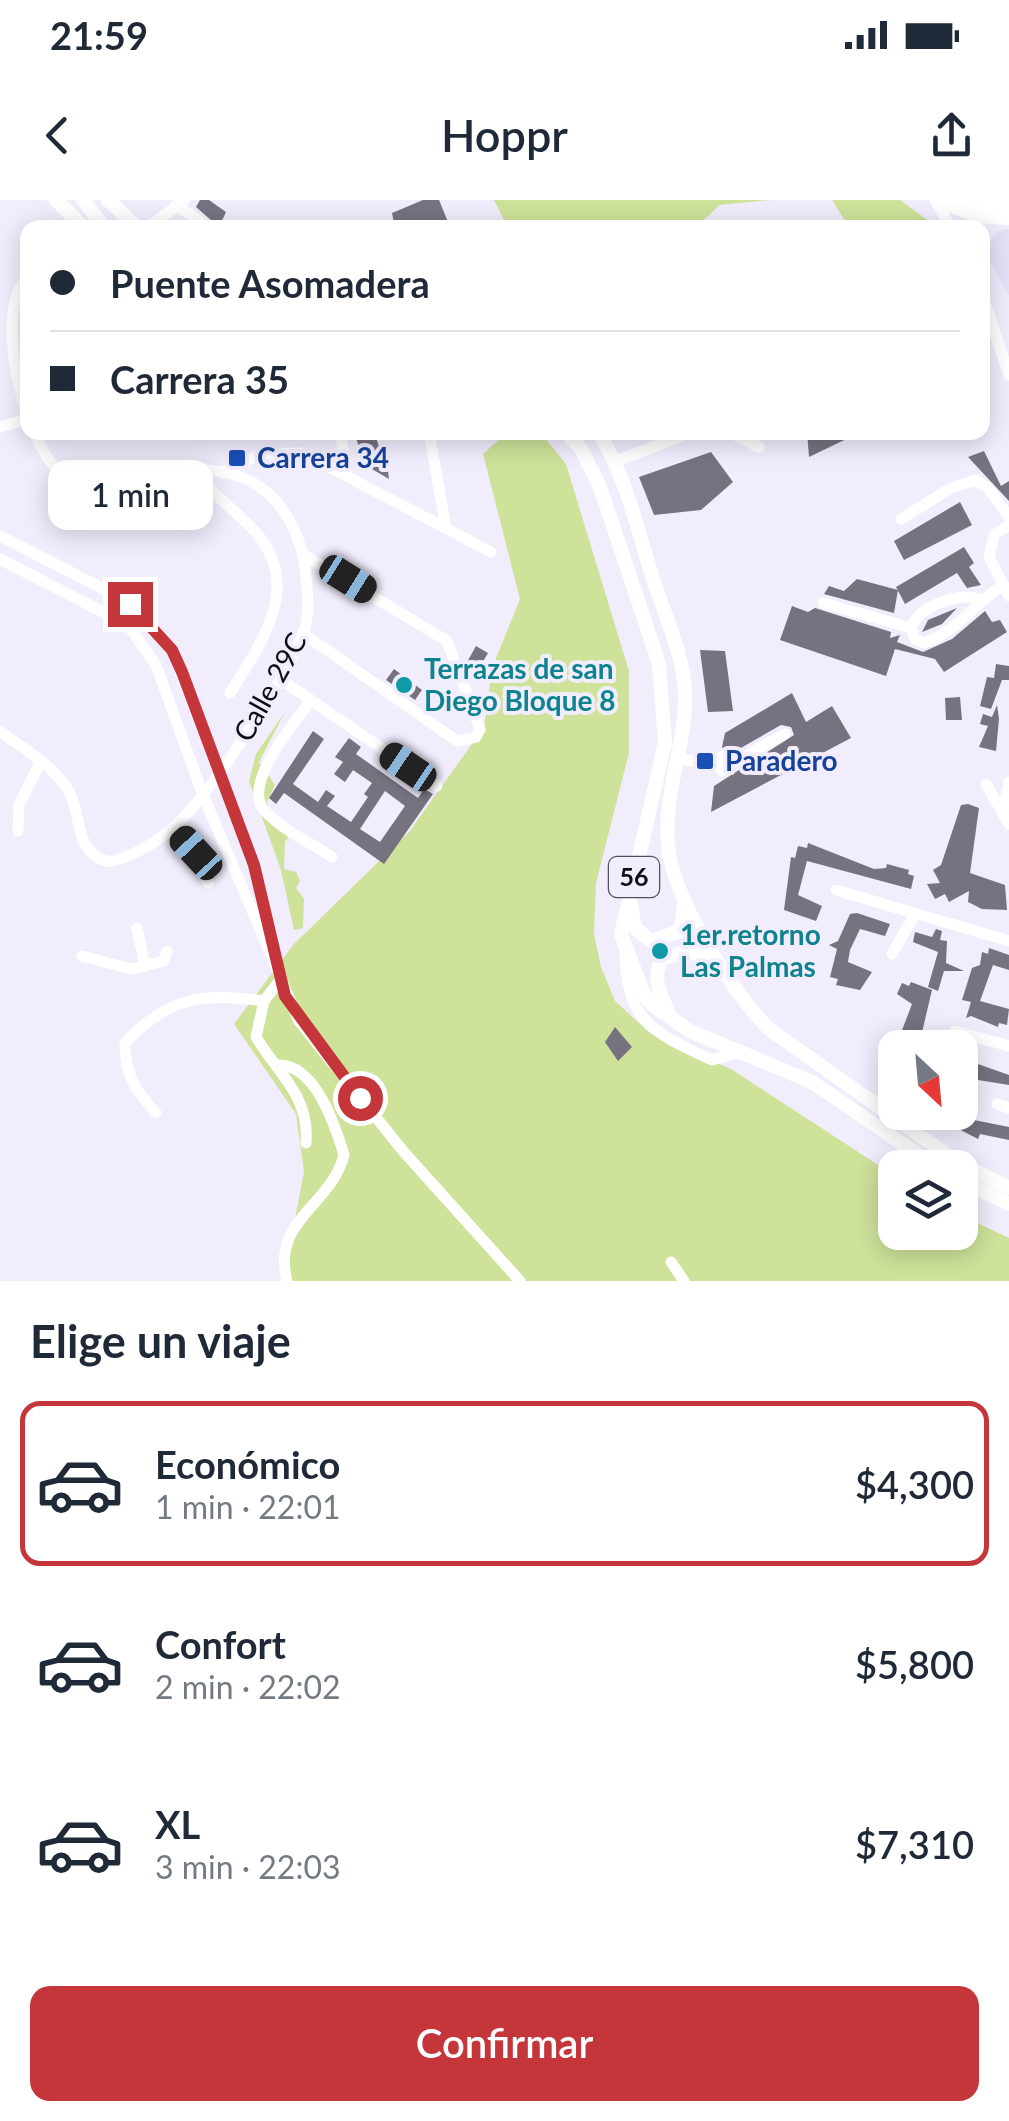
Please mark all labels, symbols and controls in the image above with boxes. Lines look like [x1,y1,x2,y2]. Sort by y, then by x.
text: 21:59 [50,12,148,58]
icon: back [30,108,85,163]
text: Hoppr [441,108,568,162]
icon: share [924,108,979,163]
text: Puente Asomadera [110,260,430,306]
text: Carrera 35 [110,356,289,402]
place label: Carrera 34 [257,440,389,474]
marker: Carrera 34 [226,447,248,469]
callout: 1 min [48,459,212,529]
text: 1 min [91,475,170,514]
car [315,550,381,608]
route end [108,582,153,627]
street label: Calle 29C [225,626,313,747]
place label: Terrazas de san Diego Bloque 8 [424,651,615,717]
marker: Terrazas de san Diego Bloque 8 [393,674,415,696]
car [375,738,441,796]
place label: Paradero [725,743,838,777]
marker: Paradero [694,750,716,772]
car [165,821,227,885]
road number: 56 [609,857,659,897]
place label: 1er.retorno Las Palmas [680,917,821,983]
marker: 1er.retorno Las Palmas [649,940,671,962]
north arrow [878,1030,978,1130]
map controls [878,1030,978,1250]
route start [338,1076,383,1121]
button: layers [878,1150,978,1250]
text: Elige un viaje [30,1314,291,1368]
icon: car [35,1439,125,1529]
text: Económico [155,1441,340,1487]
text: $4,300 [855,1461,974,1507]
text: 1 min · 22:01 [155,1487,341,1526]
icon: car [35,1619,125,1709]
text: Confort [155,1621,286,1667]
text: $5,800 [855,1641,974,1687]
text: 2 min · 22:02 [155,1667,341,1706]
icon: car [35,1799,125,1889]
text: XL [155,1801,200,1847]
text: $7,310 [855,1821,974,1867]
text: 3 min · 22:03 [155,1847,341,1886]
button: Confirmar [30,1986,979,2101]

